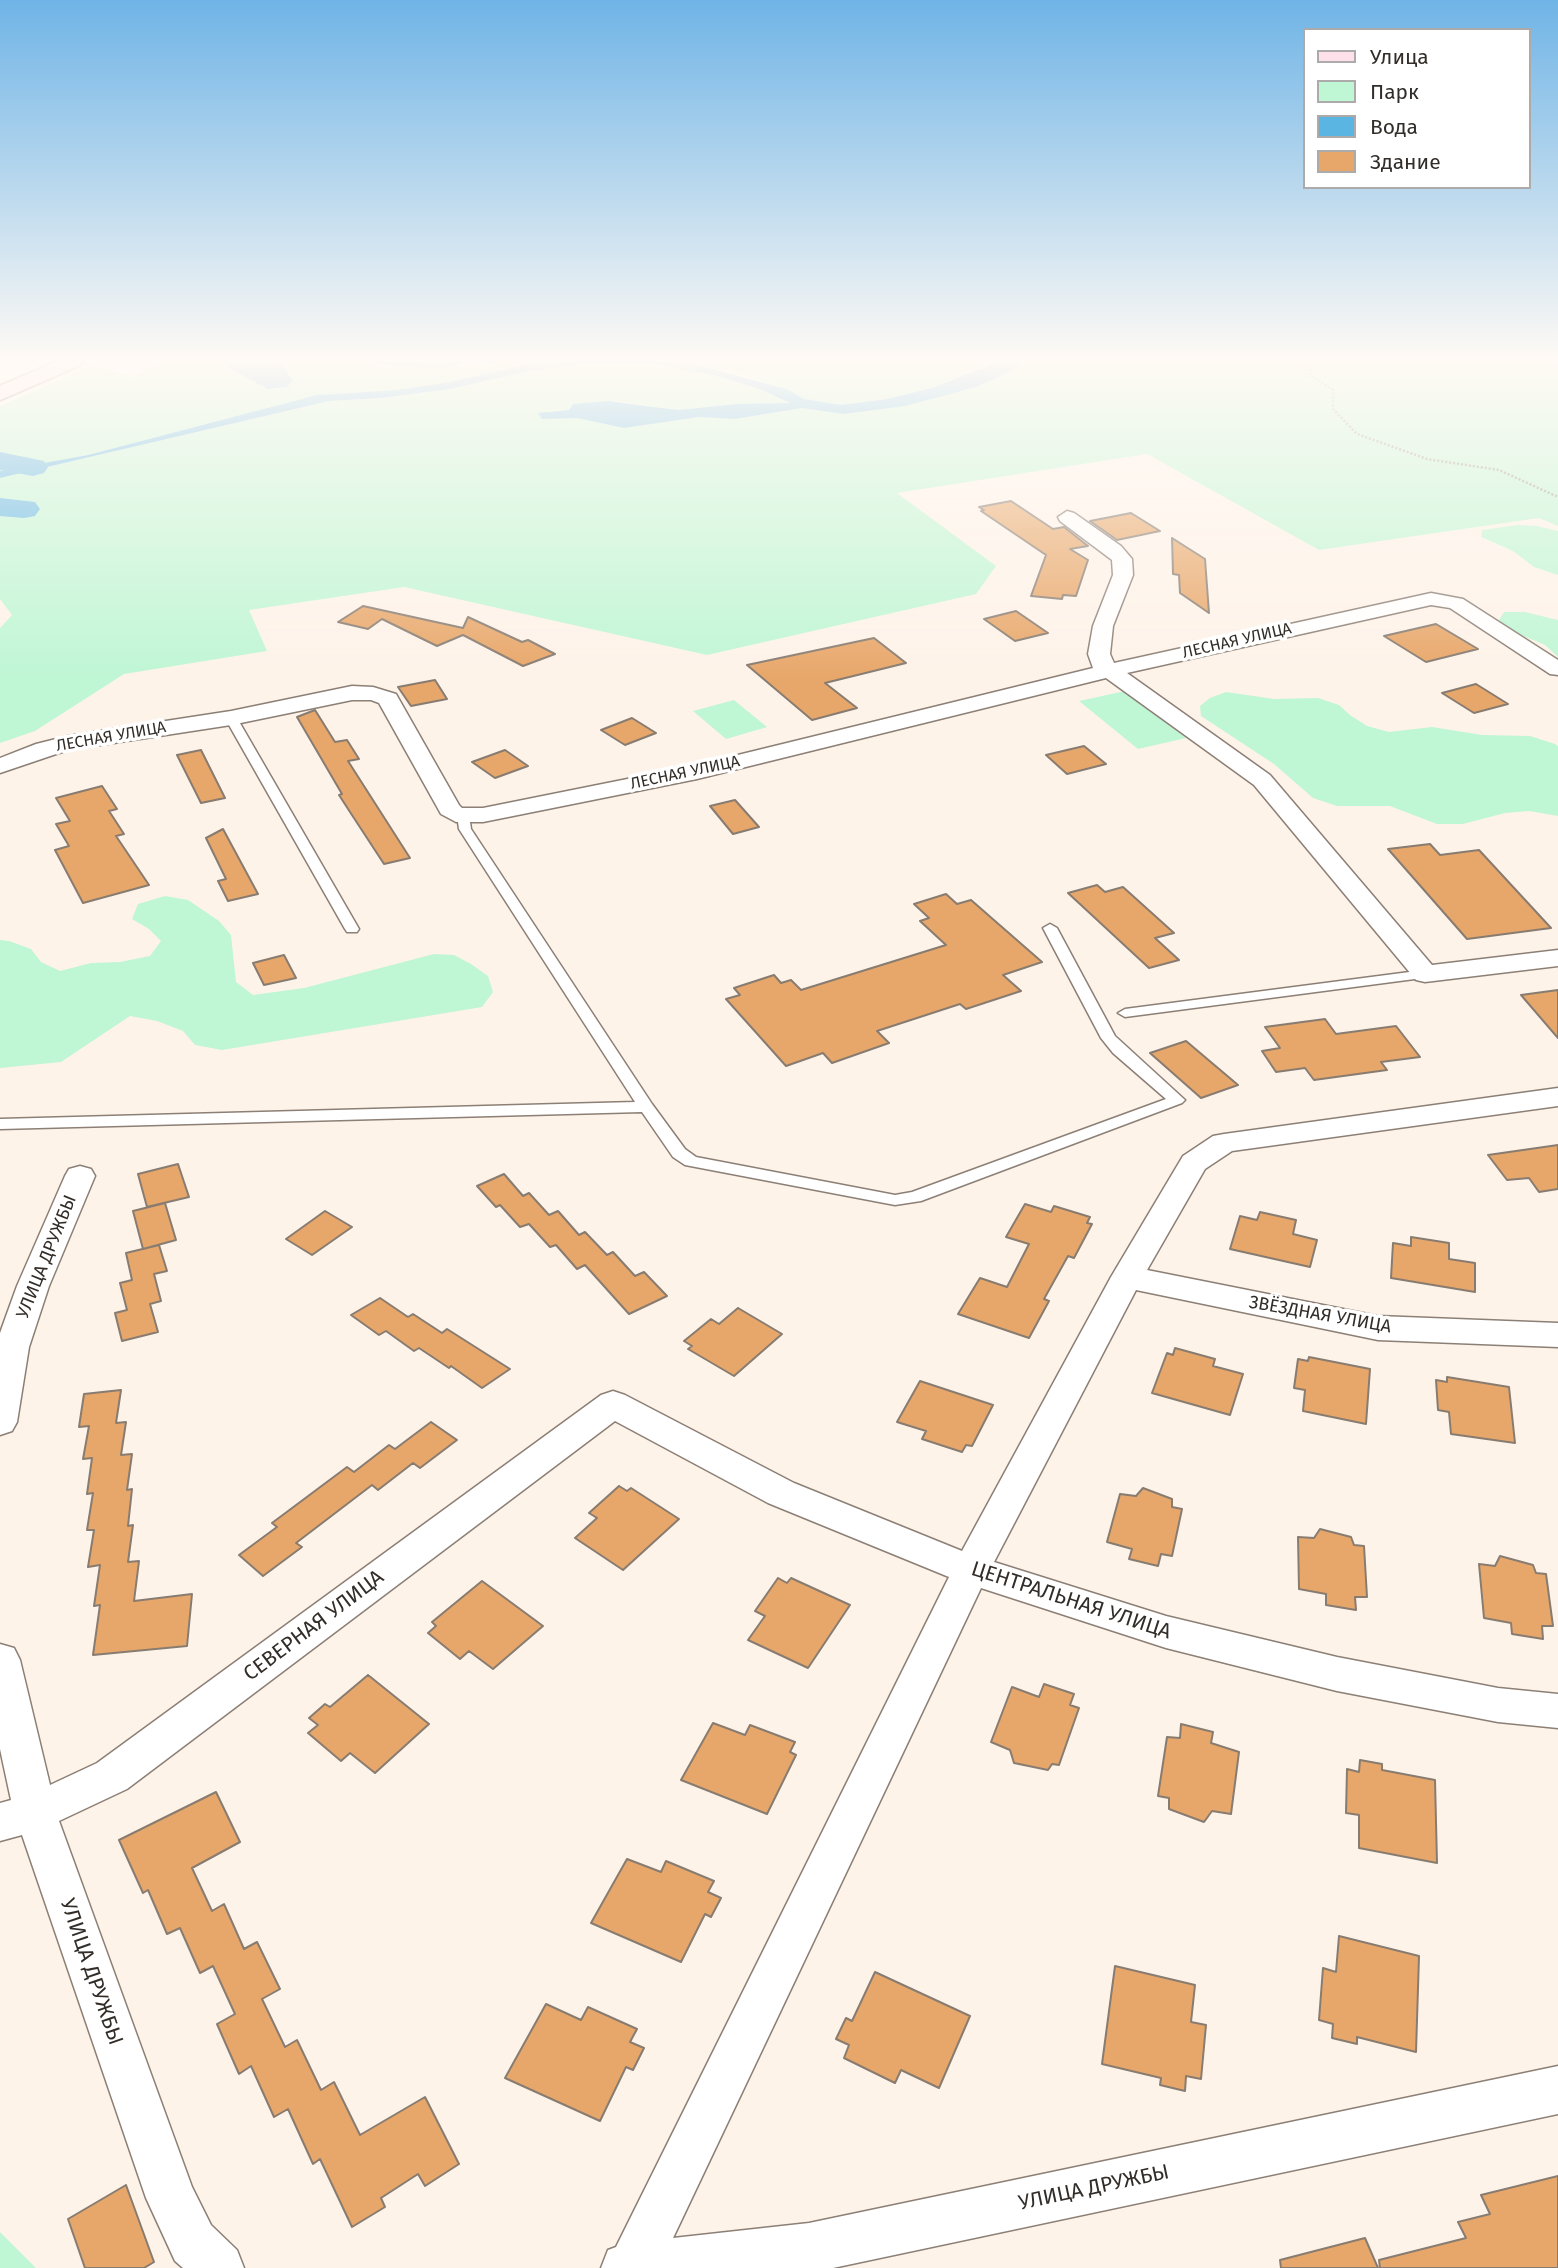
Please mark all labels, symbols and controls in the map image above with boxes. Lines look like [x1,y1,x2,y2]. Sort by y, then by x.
legend [1302,28,1530,189]
text: Улица [1370,44,1429,70]
text: Парк [1370,79,1419,105]
text: Вода [1370,114,1418,140]
text: Здание [1370,149,1441,175]
street label: ЛЕСНАЯ УЛИЦА [1181,619,1293,663]
street label: ЛЕСНАЯ УЛИЦА [54,718,168,756]
street label: ЛЕСНАЯ УЛИЦА [629,752,741,794]
street label: УЛИЦА ДРУЖБЫ [12,1192,82,1322]
street label: ЗВЁЗДНАЯ УЛИЦА [1247,1292,1393,1338]
street label: ЦЕНТРАЛЬНАЯ УЛИЦА [968,1557,1174,1645]
street label: СЕВЕРНАЯ УЛИЦА [239,1565,389,1687]
street label: УЛИЦА ДРУЖБЫ [54,1895,128,2049]
street label: УЛИЦА ДРУЖБЫ [1016,2160,1172,2216]

